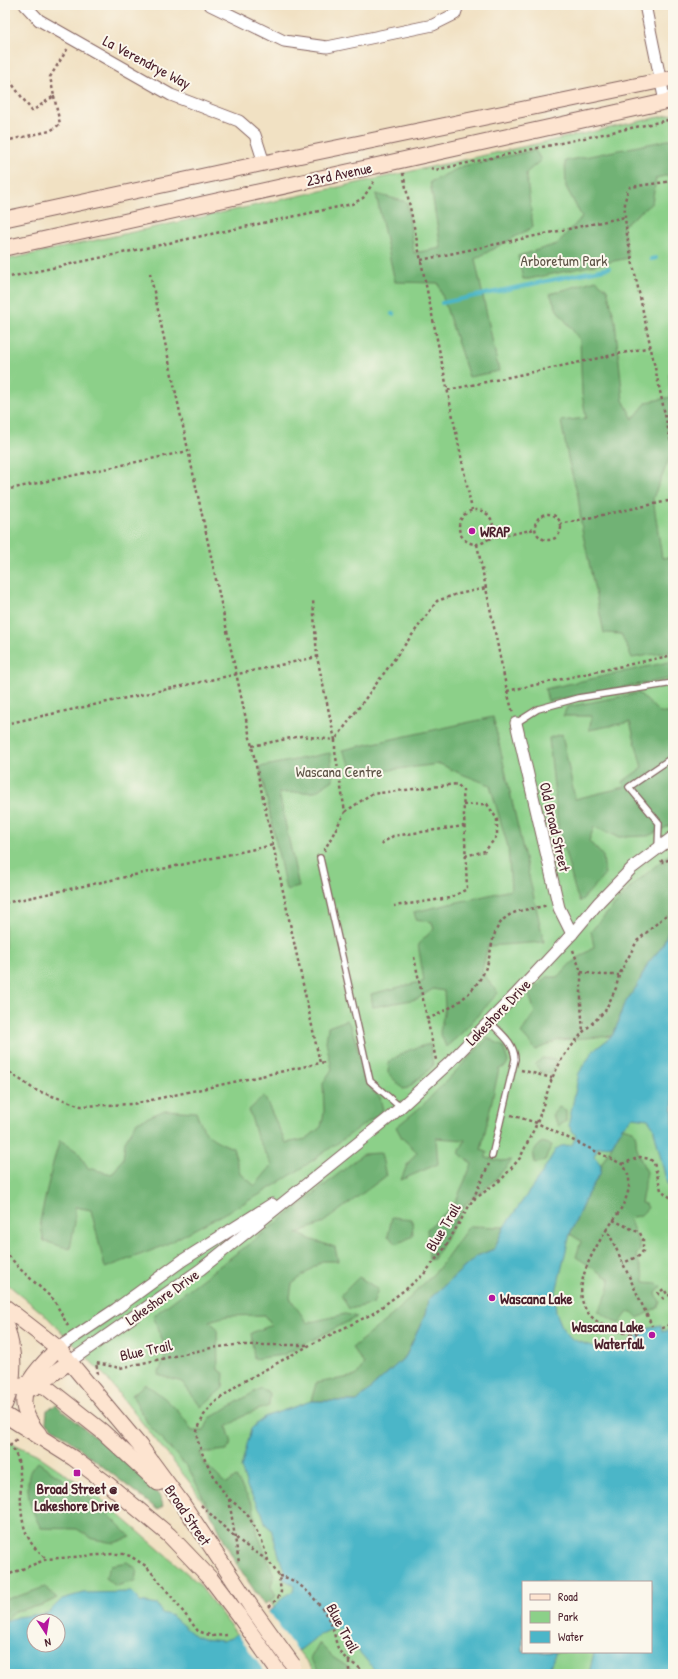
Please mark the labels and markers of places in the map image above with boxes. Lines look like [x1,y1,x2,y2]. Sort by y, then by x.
place label: WRAP [480,521,511,542]
marker: WRAP [467,526,477,536]
place label: Wascana Lake [500,1288,572,1309]
marker: Wascana Lake [487,1293,497,1303]
place label: Wascana Lake Waterfall [572,1316,645,1354]
marker: Wascana Lake Waterfall [647,1330,657,1340]
marker: Broad Street @ Lakeshore Drive [72,1468,82,1478]
place label: Broad Street @ Lakeshore Drive [34,1478,120,1516]

